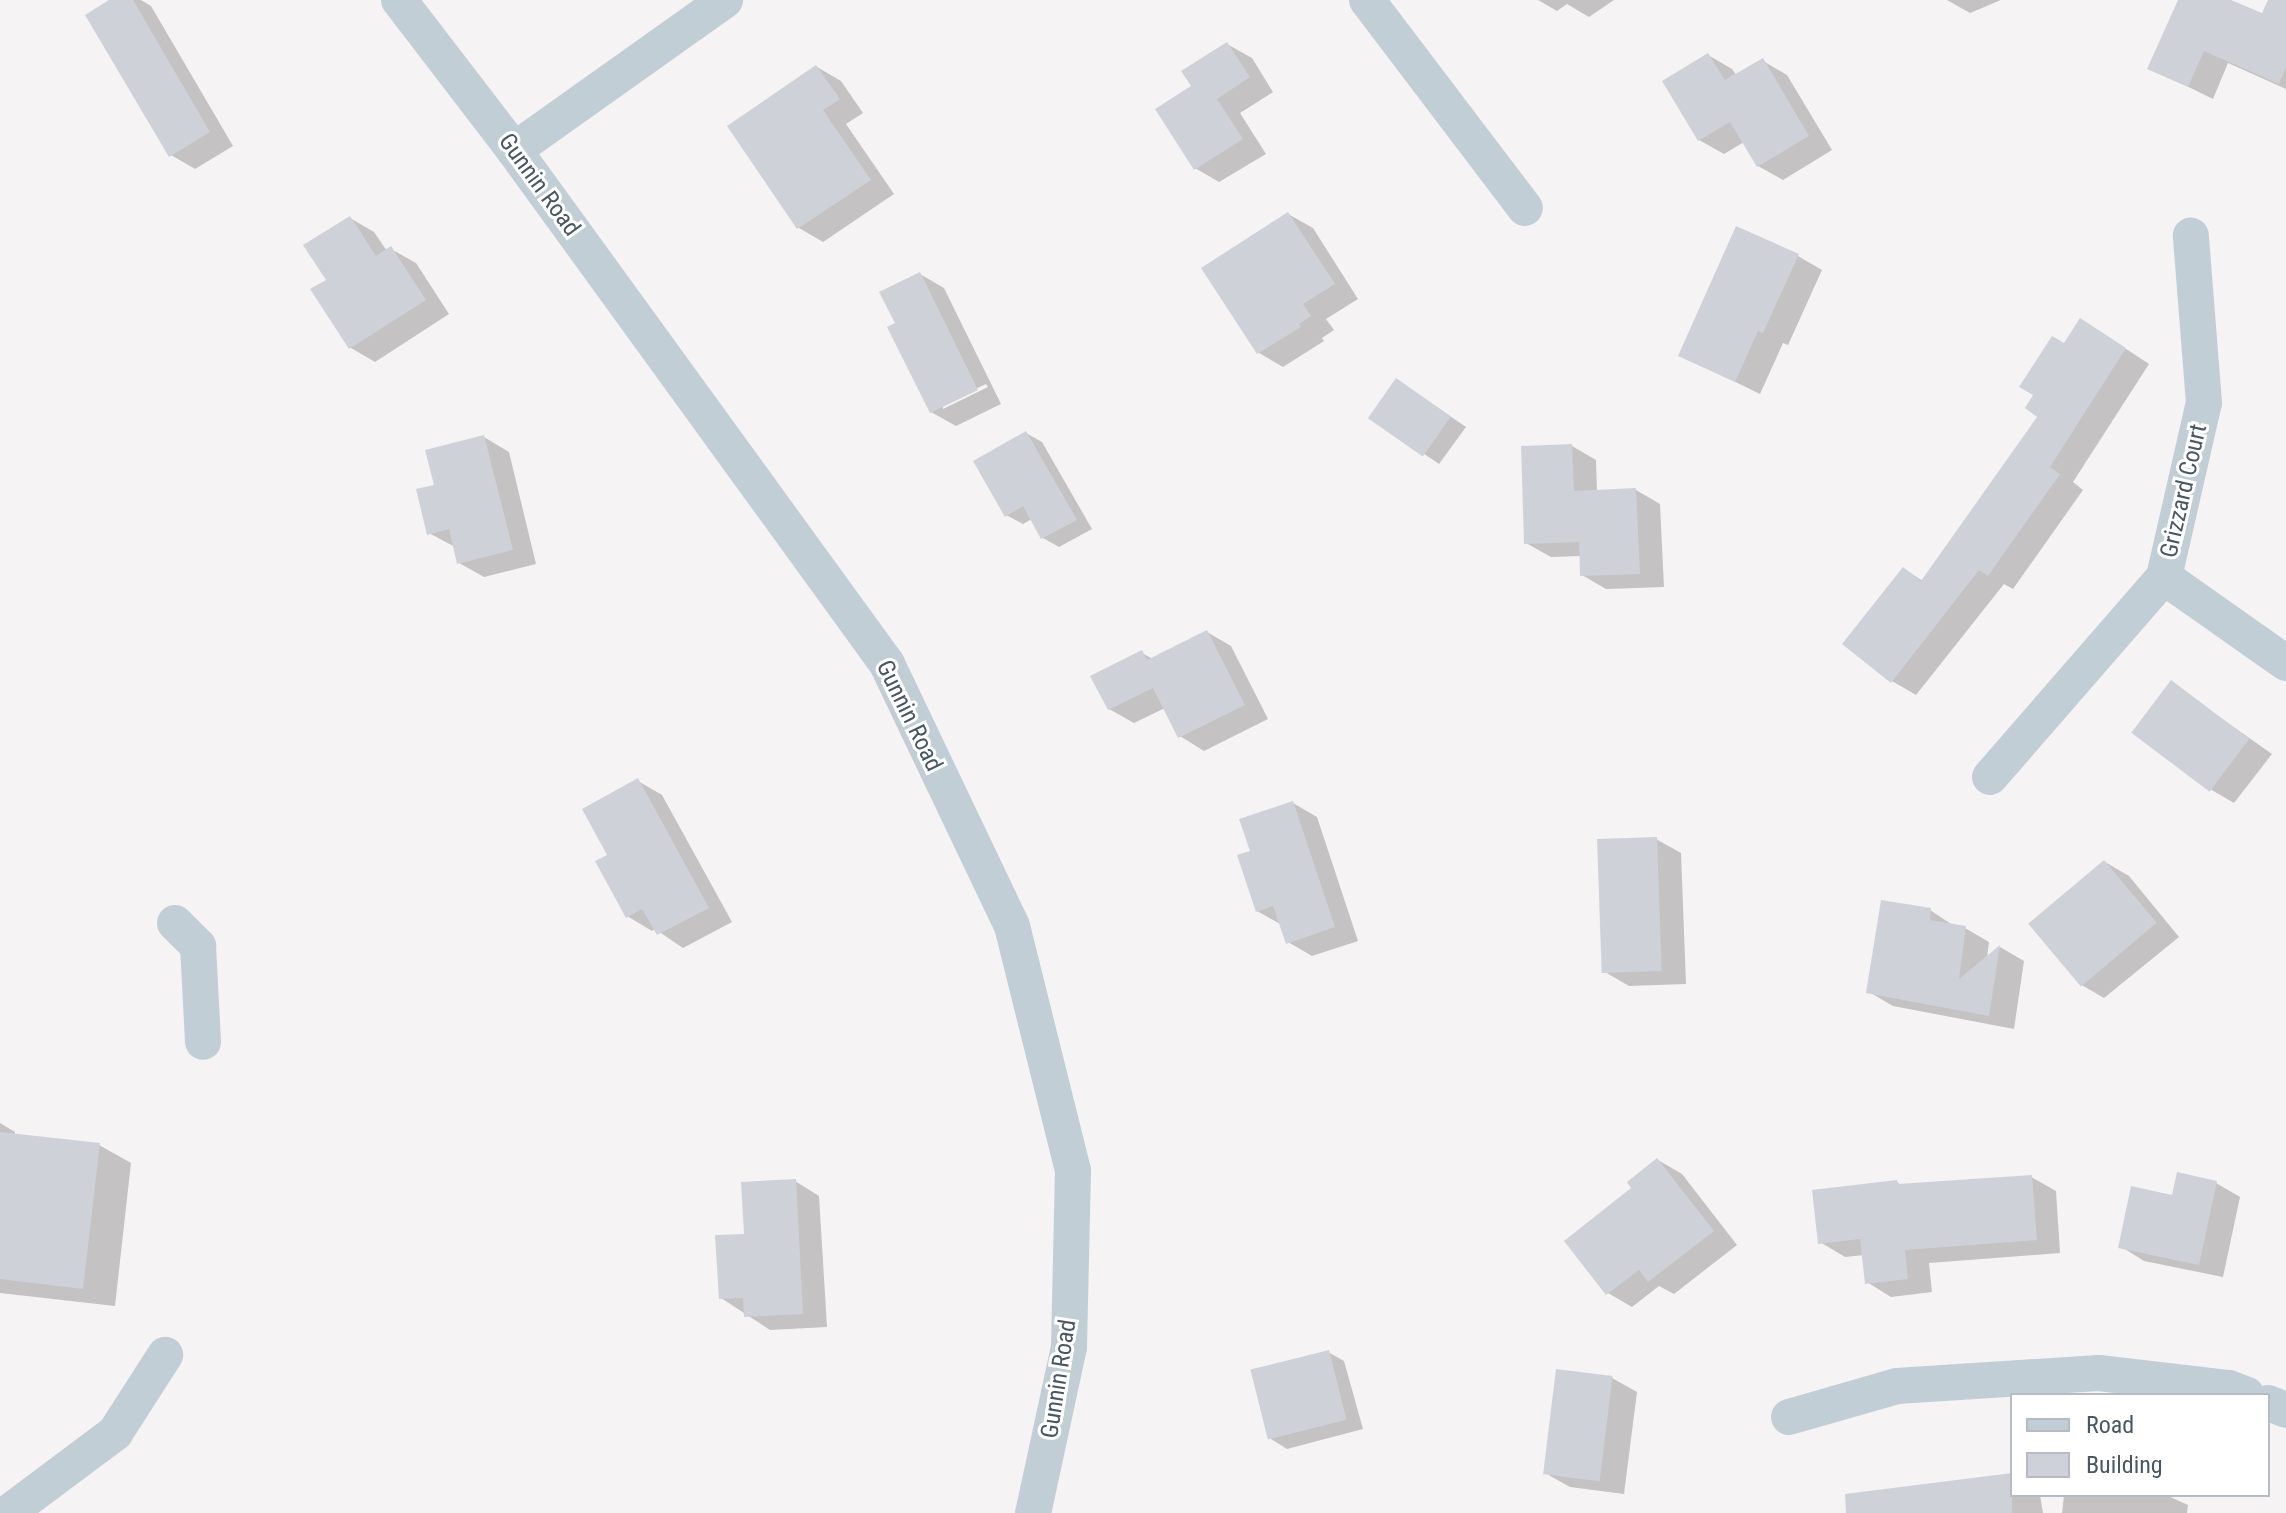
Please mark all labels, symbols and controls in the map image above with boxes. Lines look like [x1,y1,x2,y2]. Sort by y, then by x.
street label: Gunnin Road [492,128,586,242]
street label: Grizzard Court [2155,421,2213,561]
street label: Gunnin Road [870,656,948,776]
street label: Gunnin Road [1035,1318,1083,1440]
legend [2010,1393,2270,1497]
text: Road [2086,1411,2134,1439]
text: Building [2086,1451,2163,1479]

